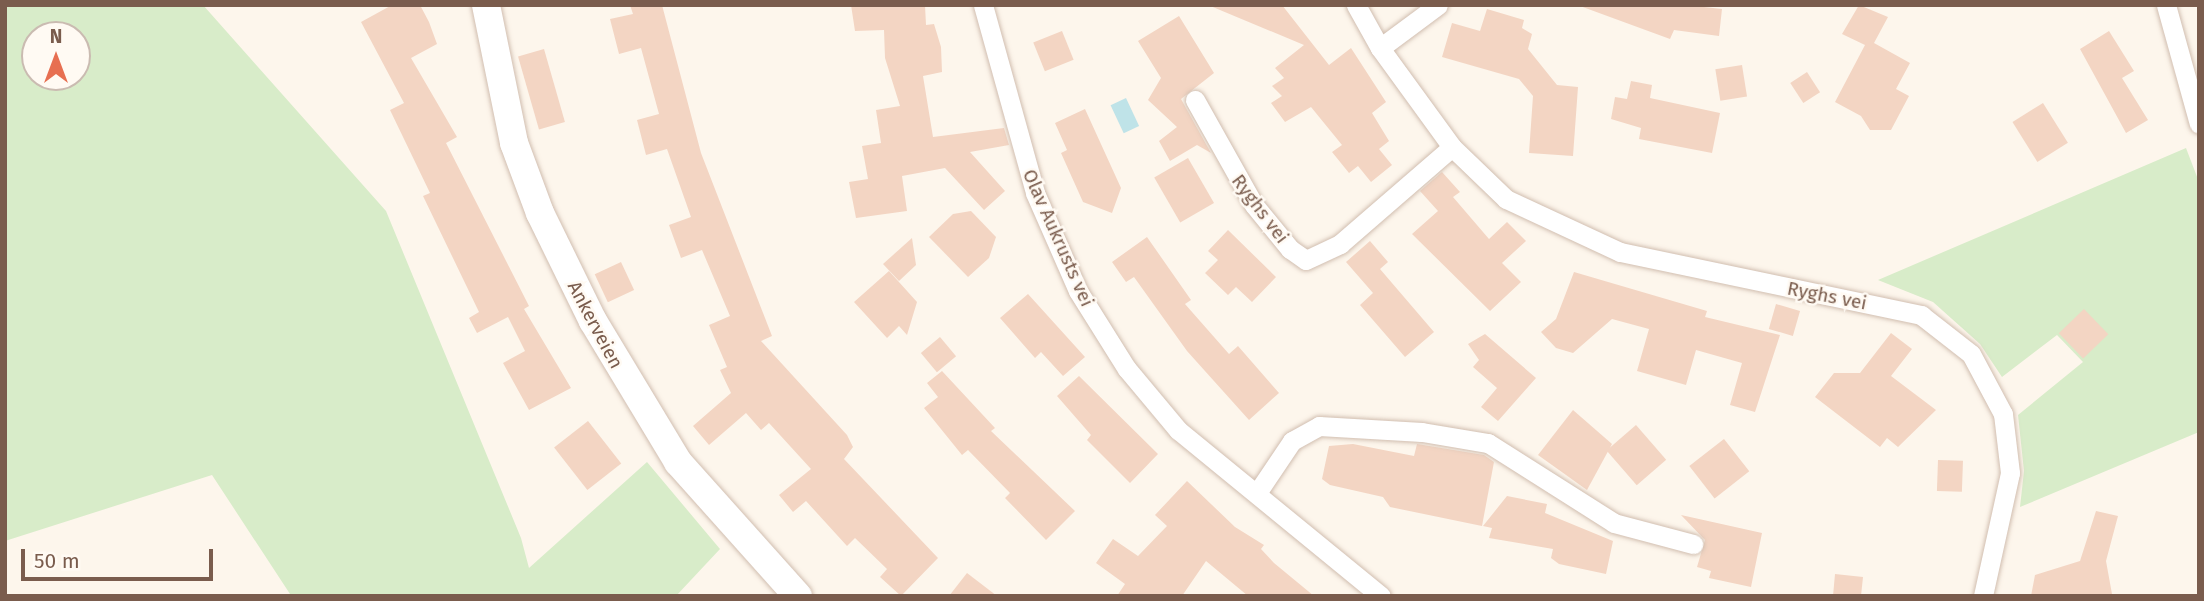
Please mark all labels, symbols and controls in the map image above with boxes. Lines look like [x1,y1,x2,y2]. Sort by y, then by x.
north arrow [21,21,91,91]
text: N [50,25,62,48]
street label: Olav Aukrusts vei [1018,166,1098,310]
street label: Ryghs vei [1227,170,1293,248]
street label: Ankerveien [562,277,628,373]
street label: Ryghs vei [1785,277,1869,315]
scale bar [24,534,217,578]
text: 50 m [34,548,80,574]

